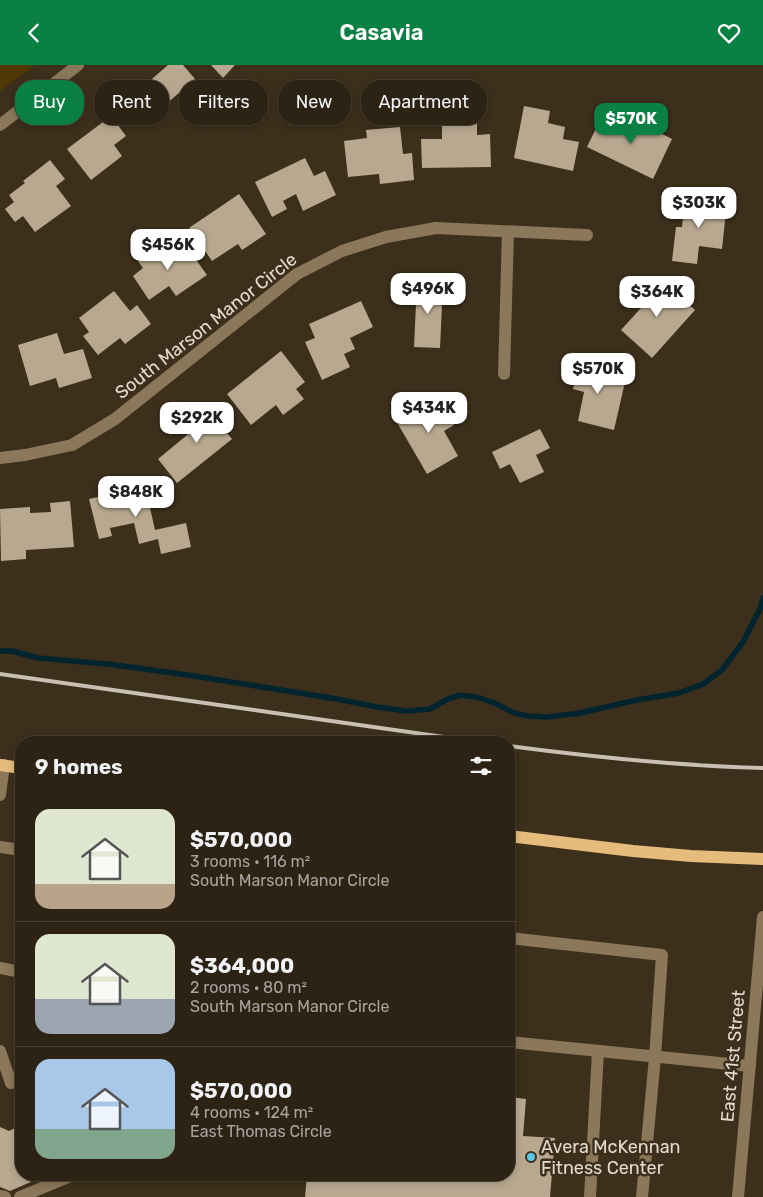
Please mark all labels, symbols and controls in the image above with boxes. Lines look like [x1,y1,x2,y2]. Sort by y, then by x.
icon: back [20,19,48,47]
text: Casavia [339,19,424,46]
icon: heart [715,19,743,47]
chip: Buy [15,80,84,125]
chip: Rent [94,80,169,125]
chip: Filters [179,80,268,125]
chip: New [278,80,351,125]
chip: Apartment [361,80,487,125]
pin: $570K [596,103,666,145]
text: $570K [605,109,657,128]
pin: $303K [664,186,734,229]
text: $303K [672,193,726,212]
pin: $456K [133,229,203,271]
text: $456K [142,235,194,254]
street label: South Marson Manor Circle [111,248,301,404]
pin: $496K [393,273,463,315]
pin: $364K [622,275,692,318]
text: $496K [402,279,454,298]
text: $364K [630,282,684,301]
pin: $570K [563,353,633,395]
text: $570K [572,359,624,378]
pin: $434K [394,391,464,434]
text: $434K [402,398,456,417]
pin: $292K [162,401,232,444]
text: $292K [171,408,223,427]
pin: $848K [101,475,171,518]
text: $848K [109,482,163,501]
icon: filters [467,752,495,780]
text: 9 homes [35,754,123,779]
text: $570,000 [190,827,292,852]
icon: home [75,829,135,889]
text: 3 rooms · 116 m² [190,852,310,871]
text: South Marson Manor Circle [190,871,389,890]
text: $364,000 [190,953,294,978]
icon: home [75,954,135,1014]
text: 2 rooms · 80 m² [190,978,307,997]
street label: East 41st Street [716,989,750,1123]
text: South Marson Manor Circle [190,997,389,1016]
text: $570,000 [190,1078,292,1103]
icon: home [75,1079,135,1139]
text: 4 rooms · 124 m² [190,1103,313,1122]
text: East Thomas Circle [190,1122,332,1141]
place label: Avera McKennan Fitness Center [541,1136,681,1179]
marker: Avera McKennan Fitness Center [525,1151,537,1163]

